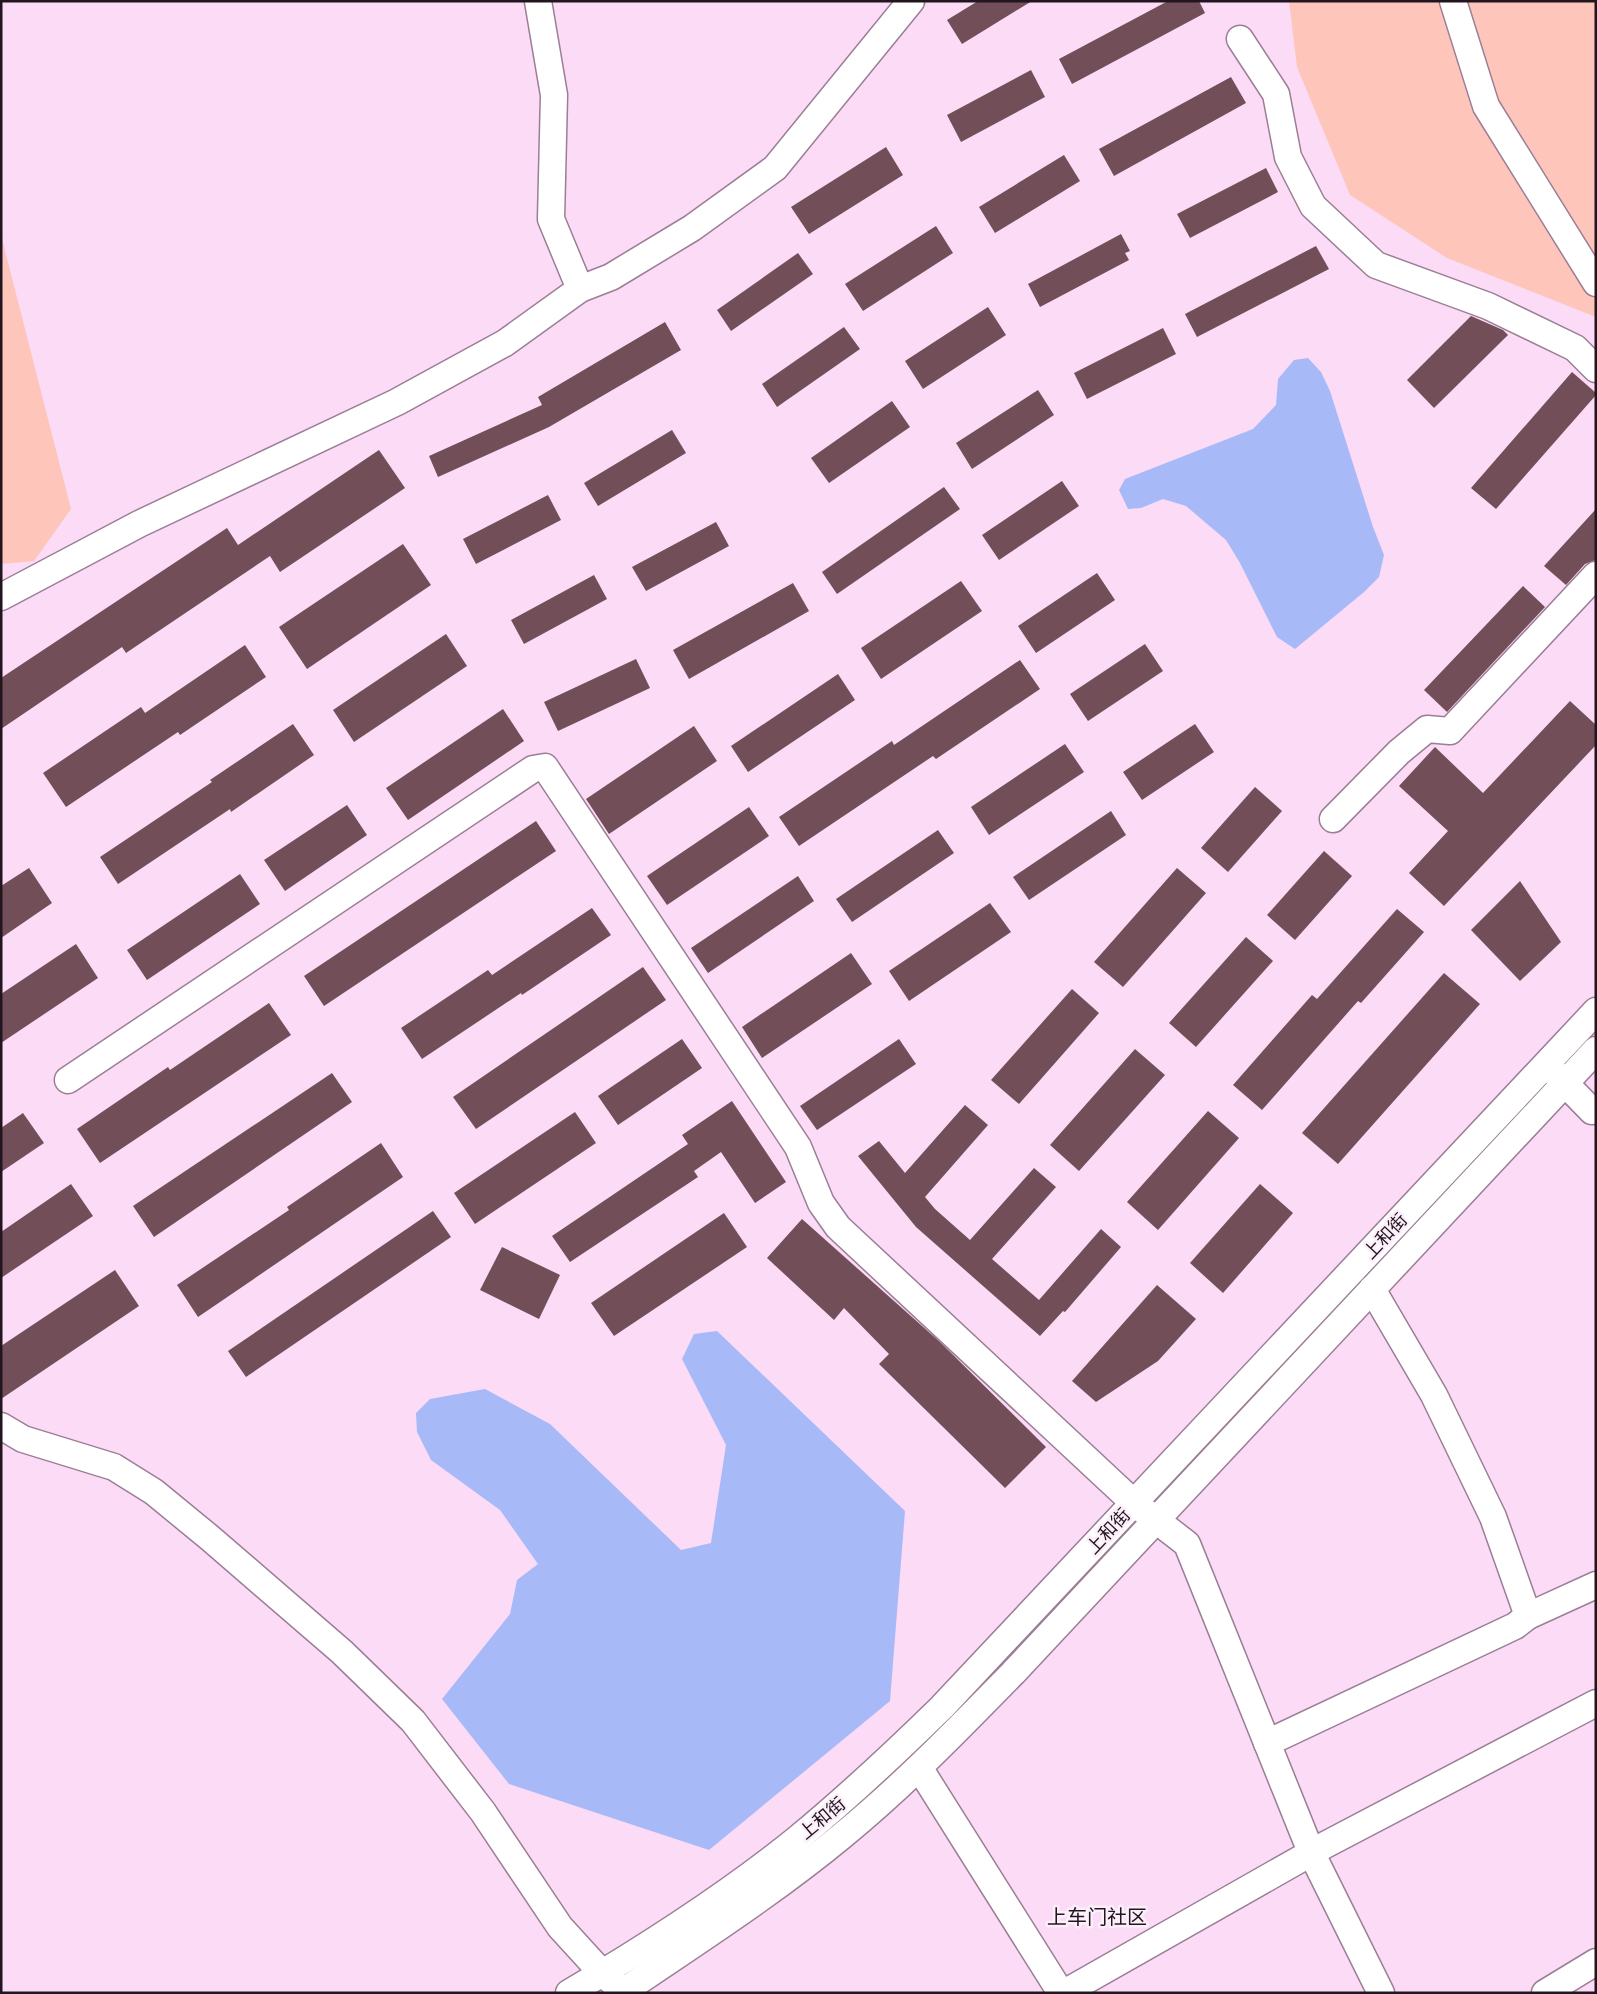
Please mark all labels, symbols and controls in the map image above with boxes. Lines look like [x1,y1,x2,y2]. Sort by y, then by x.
street label: 上和街 [1358,1208,1412,1264]
street label: 上和街 [1081,1503,1135,1559]
street label: 上和街 [794,1792,850,1844]
district label: 上车门社区 [1047,1904,1147,1930]

